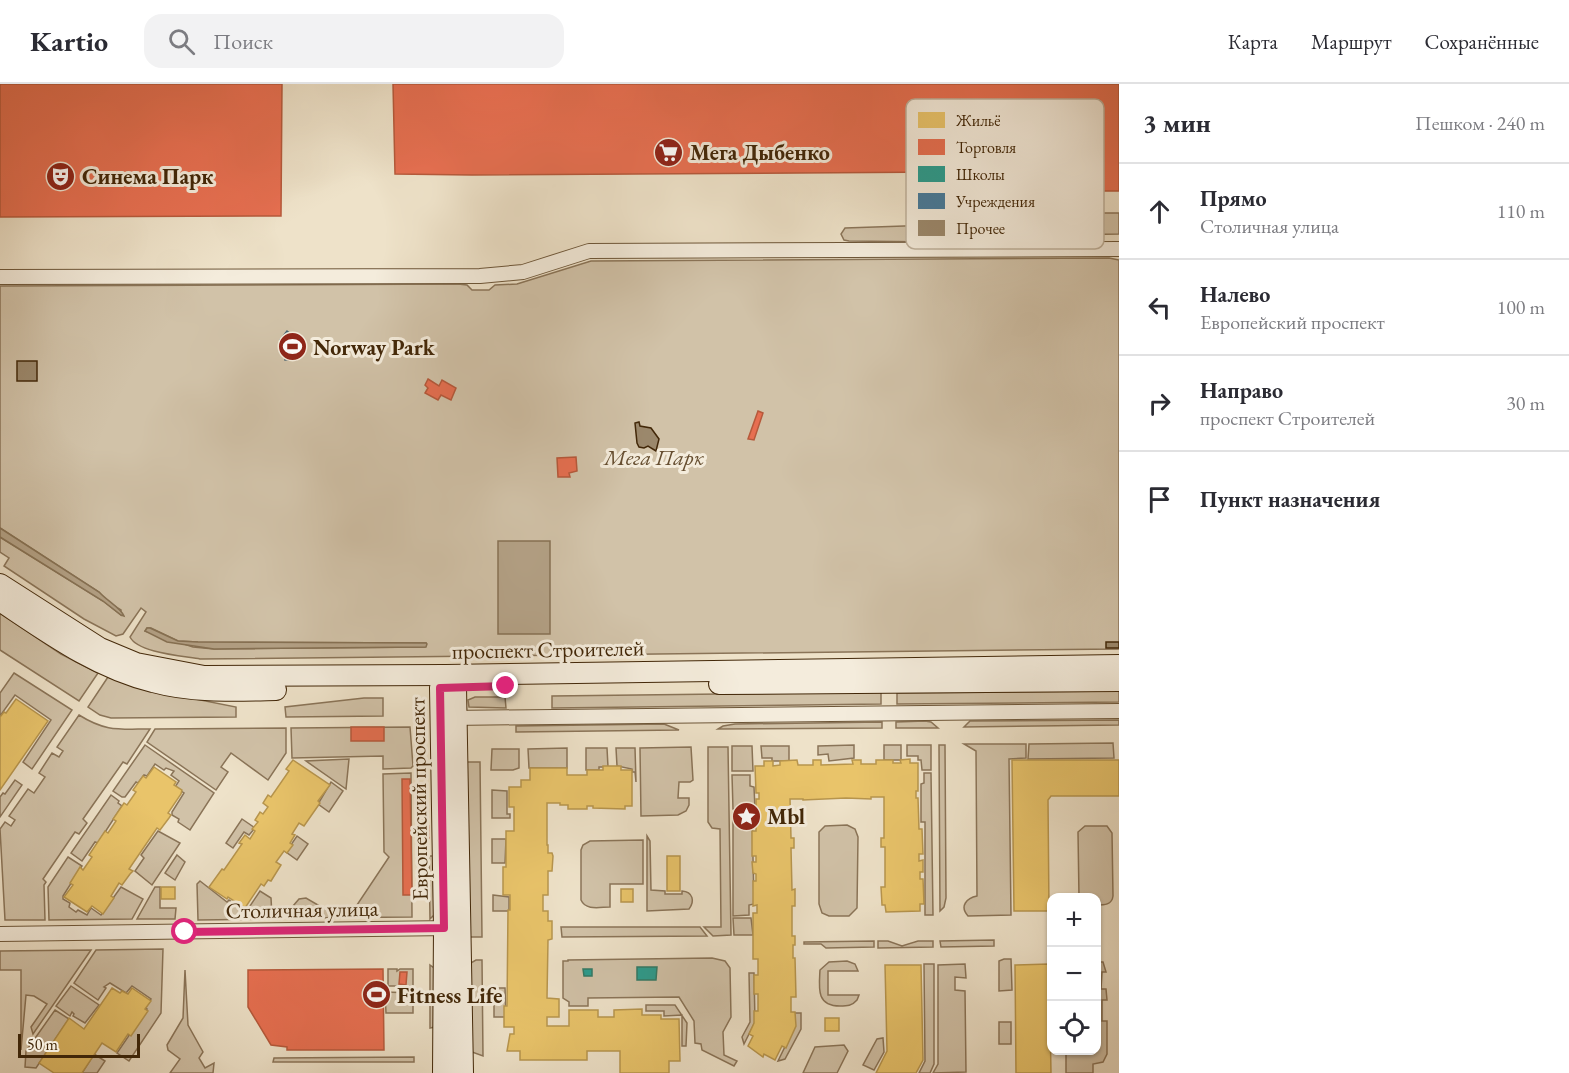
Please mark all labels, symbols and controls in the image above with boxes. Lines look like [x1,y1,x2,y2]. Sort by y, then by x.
search box [144,14,564,68]
text: Kartio [30,23,108,59]
icon: search [165,25,198,58]
text: Поиск [213,27,273,56]
text: Карта [1228,28,1278,55]
text: Маршрут [1311,28,1392,55]
text: Сохранённые [1425,28,1539,55]
legend [906,99,1104,249]
text: 3 мин [1143,106,1211,140]
text: Жильё [955,110,1001,131]
text: Пешком · 240 m [1415,110,1545,136]
supermarket icon: Мега Дыбенко [653,136,685,168]
text: Торговля [956,137,1016,158]
place label: Мега Дыбенко [690,138,830,167]
theatre icon: Синема Парк [45,160,77,192]
place label: Синема Парк [82,162,214,191]
text: Школы [956,164,1005,185]
text: Прямо [1200,184,1267,213]
text: Учреждения [955,191,1035,212]
icon: ahead [1143,195,1176,228]
text: 110 m [1497,198,1545,224]
text: Столичная улица [1200,213,1339,239]
text: Прочее [956,218,1005,239]
text: Налево [1200,280,1270,309]
icon: left [1143,291,1176,324]
text: 100 m [1497,294,1545,320]
text: Европейский проспект [1200,309,1385,335]
sports icon: Norway Park [276,331,308,363]
place label: Norway Park [313,333,436,362]
text: Направо [1200,376,1283,405]
icon: right [1143,387,1176,420]
text: 30 m [1506,390,1545,416]
text: проспект Строителей [1200,405,1375,431]
park label: Мега Парк [602,443,704,472]
icon: arrive [1143,483,1176,516]
text: Пункт назначения [1200,485,1380,514]
street label: проспект Строителей [452,633,645,666]
route end [492,672,518,698]
street label: Европейский проспект [402,697,435,901]
place icon: Mbl [730,800,762,832]
place label: Mbl [767,802,805,831]
map controls [1047,893,1101,1055]
button: + [1047,893,1101,947]
street label: Столичная улица [225,894,379,925]
route start [171,918,197,944]
button: − [1047,947,1101,1001]
sports icon: Fitness Life [360,979,392,1011]
place label: Fitness Life [397,981,502,1010]
button: locate [1047,1001,1101,1055]
scale bar [18,1031,140,1058]
text: 50 m [27,1034,58,1055]

